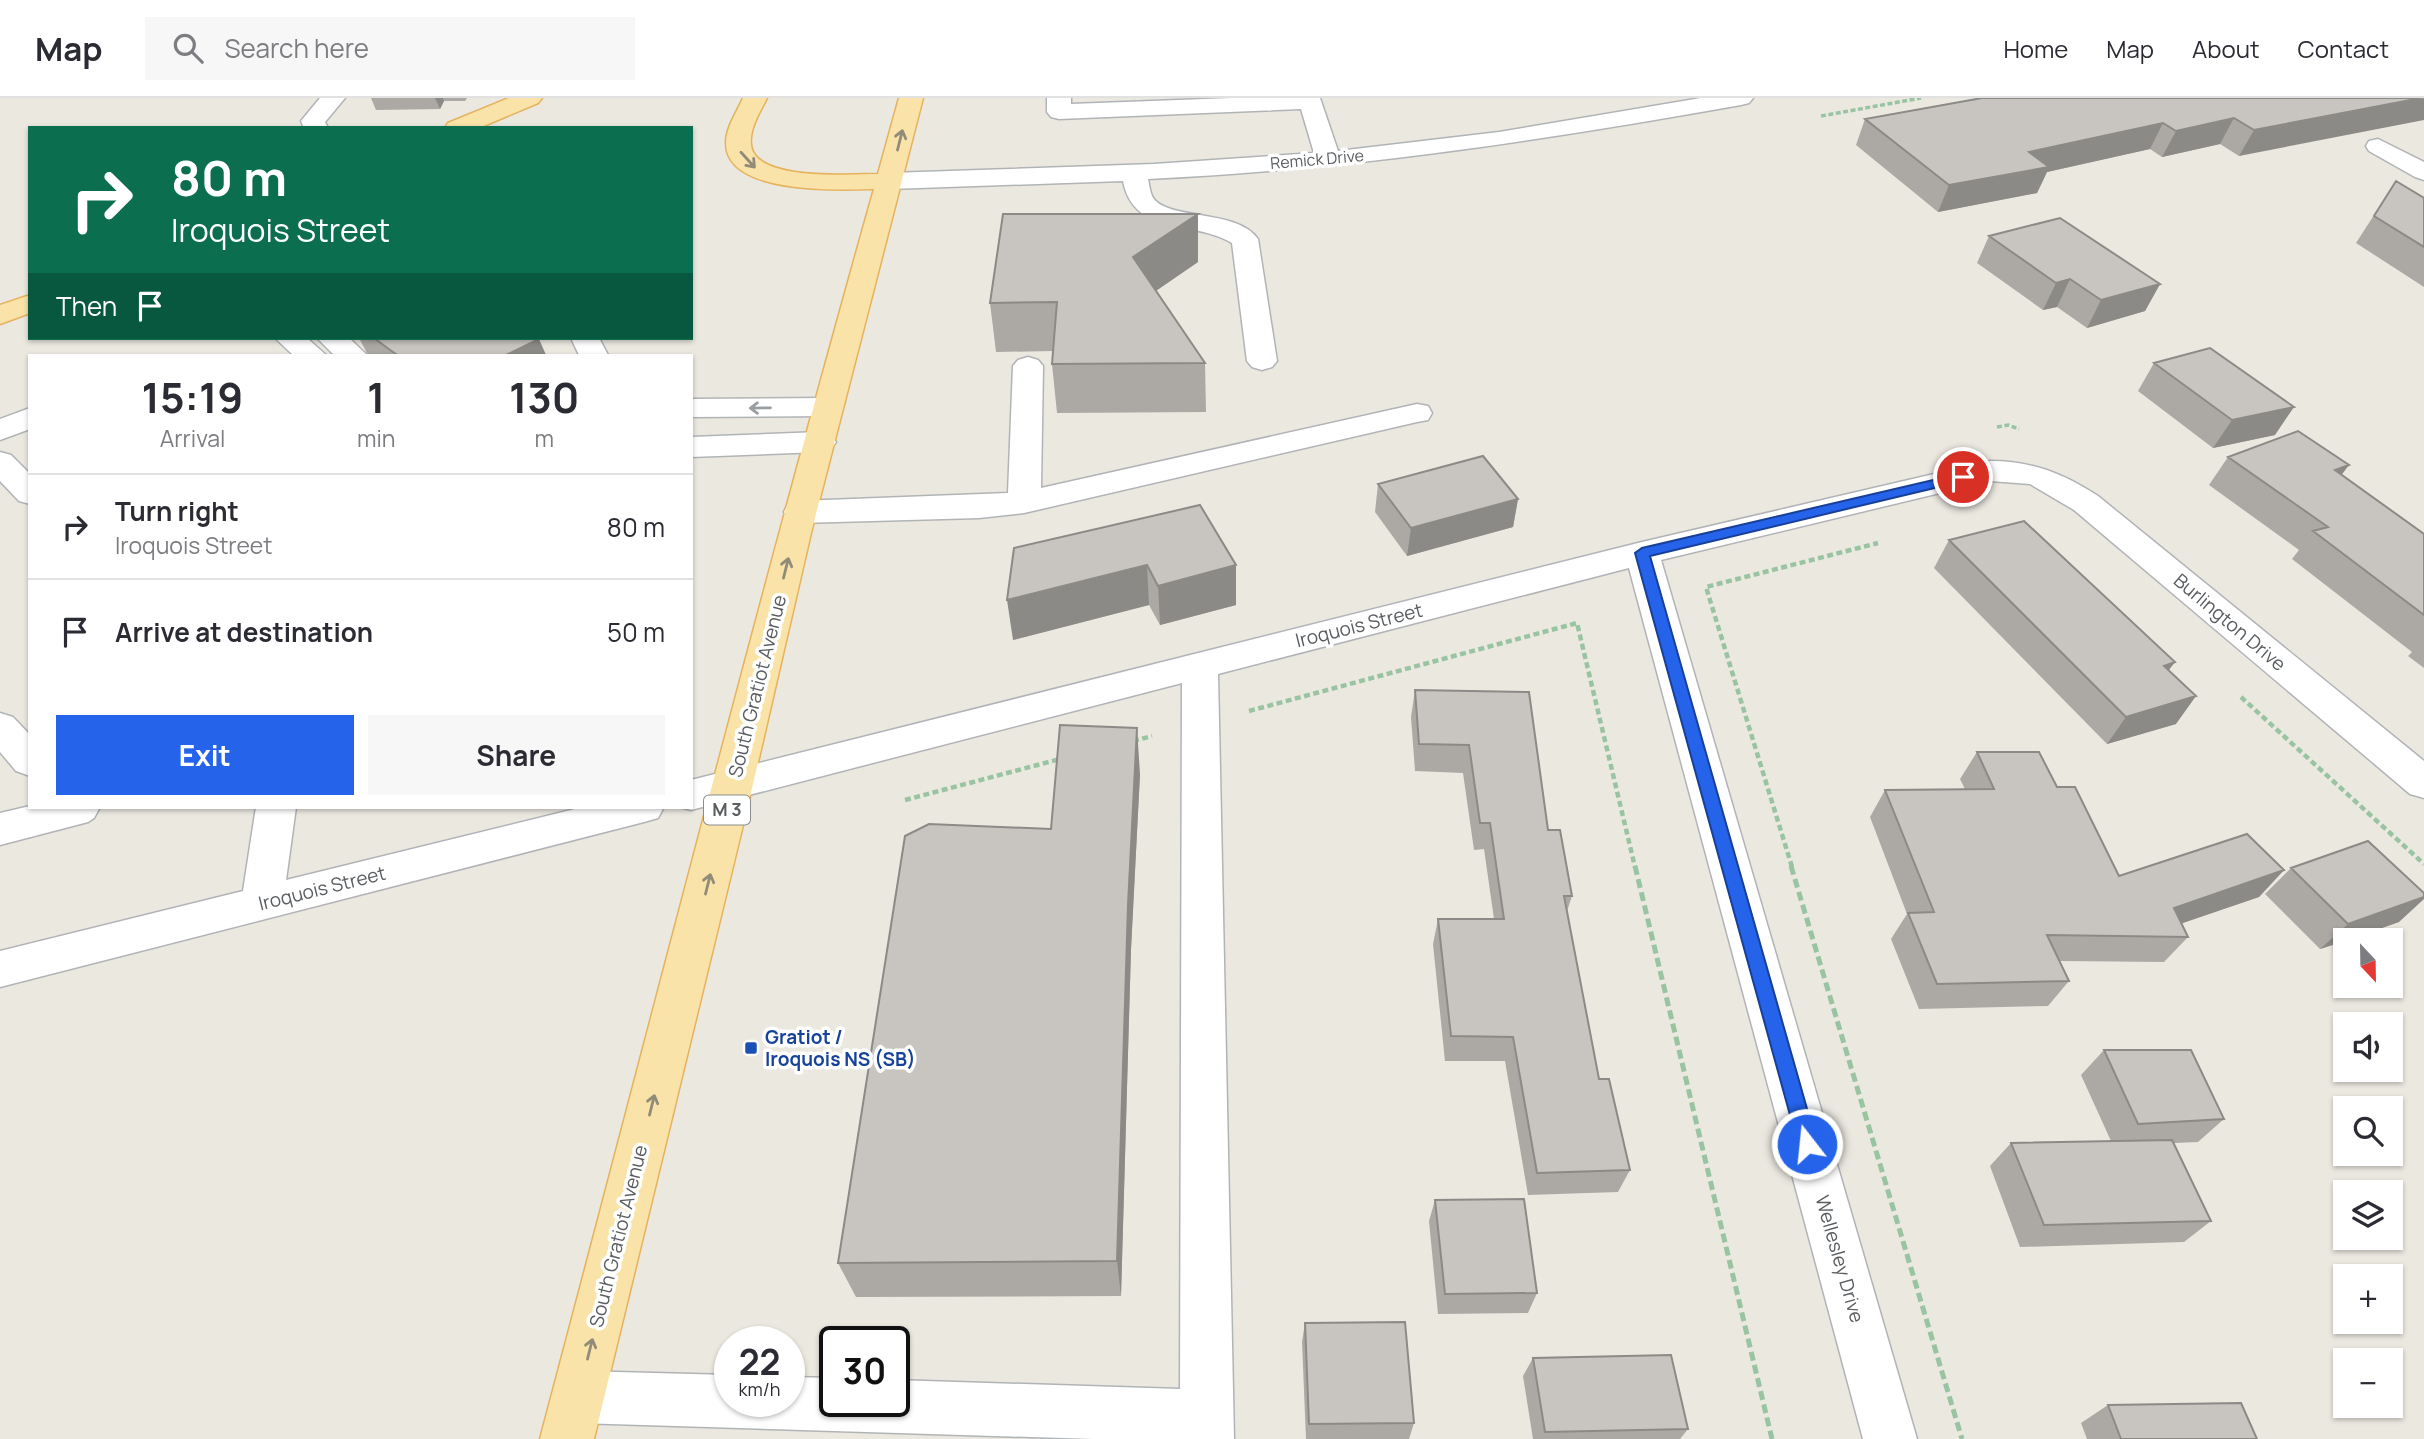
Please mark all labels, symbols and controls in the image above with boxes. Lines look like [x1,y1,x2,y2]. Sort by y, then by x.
search box [145,17,635,80]
text: Map [35,26,103,71]
icon: search [169,29,207,67]
text: Search here [225,30,369,66]
text: Home [2003,32,2068,65]
text: Map [2106,32,2154,65]
text: About [2192,32,2260,65]
text: Contact [2298,32,2389,65]
one-way arrow [894,129,907,152]
text: 80 m [171,144,287,211]
street label: Remick Drive [1269,144,1365,174]
one-way arrow [739,150,756,168]
icon: right [56,154,147,245]
text: Iroquois Street [171,208,390,252]
icon: arrive [131,287,169,325]
text: Then [56,288,117,324]
text: 15:19 [142,368,243,426]
text: 1 [367,368,385,426]
text: 130 [509,368,579,426]
one-way arrow [749,401,772,415]
text: Arrival [160,422,225,454]
text: min [357,422,395,454]
text: m [534,422,554,454]
pin [1933,447,1993,507]
icon: arrive [1944,458,1982,496]
text: Turn right [115,493,239,529]
icon: right [56,508,94,546]
text: 80 m [607,509,665,545]
text: Iroquois Street [115,529,273,561]
one-way arrow [780,557,793,580]
street label: Burlington Drive [2168,567,2292,677]
street label: South Gratiot Avenue [722,592,792,780]
street label: Iroquois Street [1293,597,1425,653]
icon: arrive [56,613,94,651]
text: Arrive at destination [115,614,373,650]
text: 50 m [607,614,665,650]
button: Exit [56,715,354,795]
button: Share [368,715,665,795]
road number: M 3 [704,796,750,824]
street label: Iroquois Street [256,860,388,916]
one-way arrow [702,874,715,896]
north arrow [2333,928,2403,998]
map controls [2333,928,2403,1418]
button: sound [2333,1012,2403,1082]
place label: Gratiot / Iroquois NS (SB) [765,1024,916,1072]
marker: Gratiot / Iroquois NS (SB) [743,1040,759,1056]
one-way arrow [646,1094,659,1117]
button: search [2333,1096,2403,1166]
position arrow [1770,1107,1844,1181]
street label: South Gratiot Avenue [583,1142,653,1330]
button: layers [2333,1180,2403,1250]
street label: Wellesley Drive [1809,1192,1871,1326]
button: + [2333,1264,2403,1334]
speed limit sign: 30 [819,1326,910,1417]
one-way arrow [584,1338,597,1361]
text: 22 [739,1338,780,1386]
button: − [2333,1348,2403,1418]
text: km/h [739,1377,780,1401]

